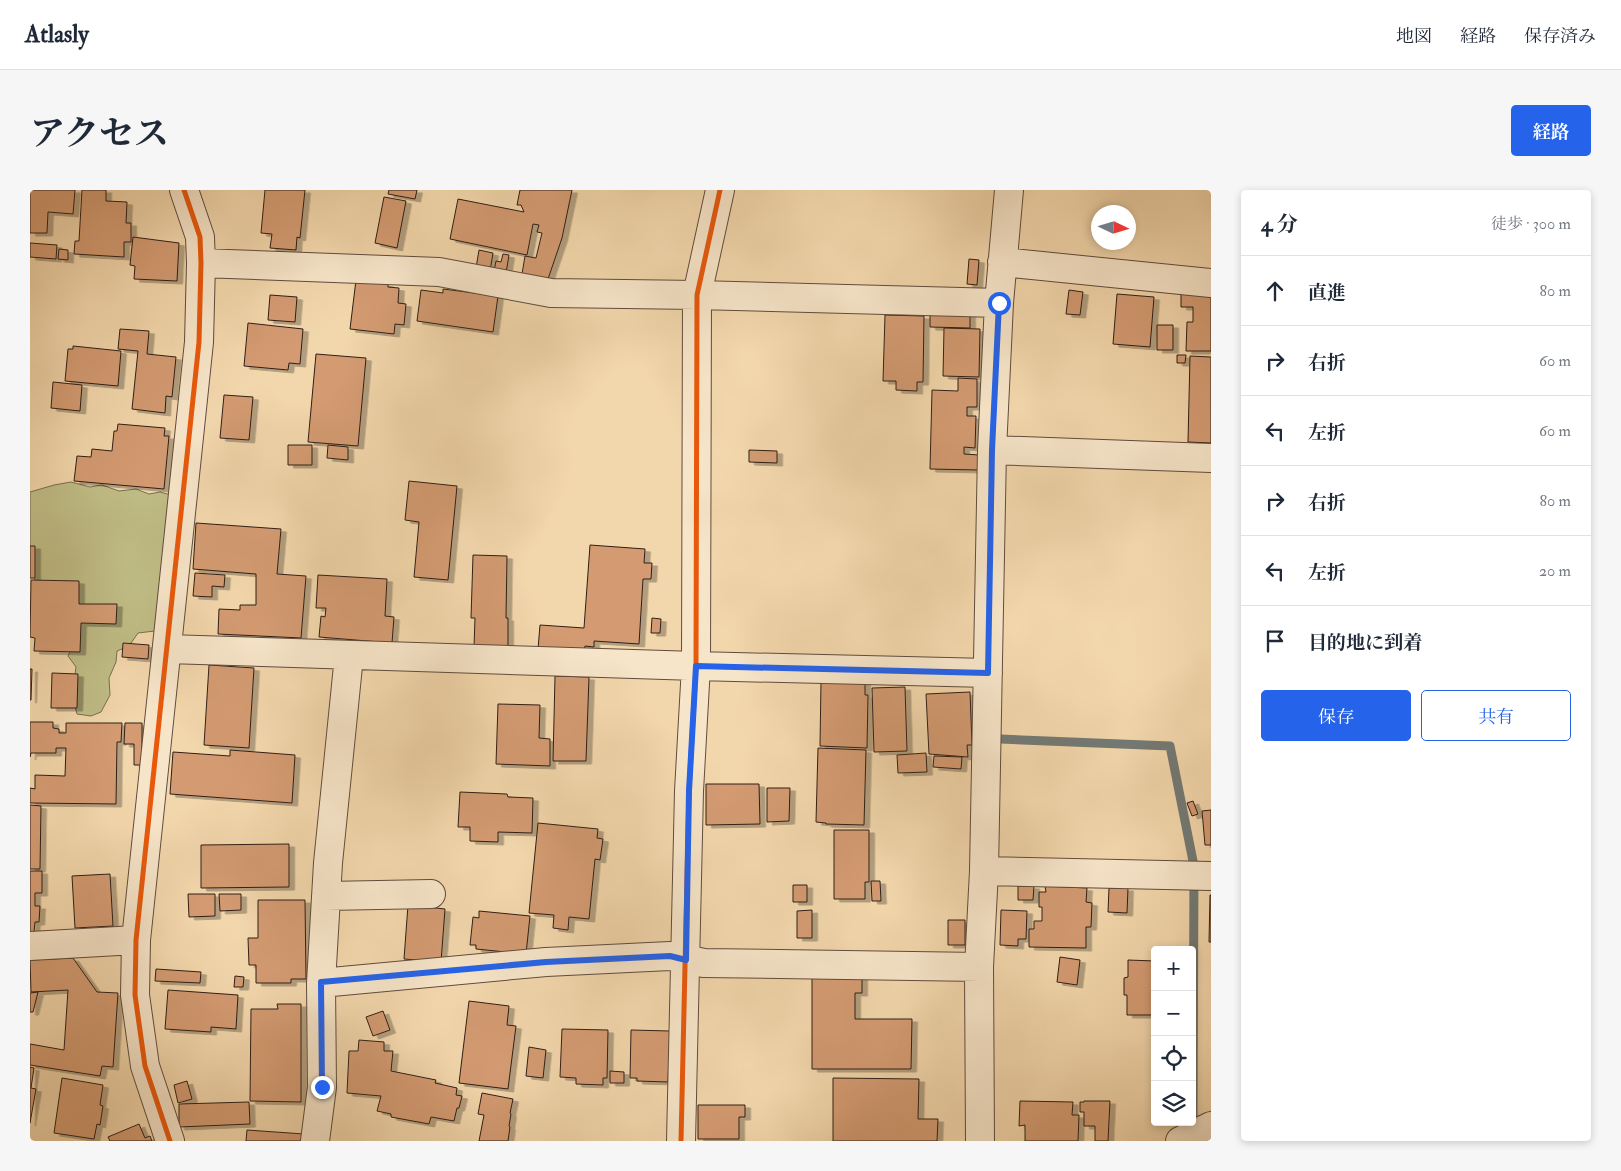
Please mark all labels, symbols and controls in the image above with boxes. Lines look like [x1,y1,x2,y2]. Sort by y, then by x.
text: Atlasly [25,19,89,50]
text: 地図 [1396,25,1432,48]
text: 経路 [1460,25,1496,48]
text: 保存済み [1524,25,1596,48]
button: 経路 [1511,105,1591,156]
text: アクセス [30,112,169,156]
north arrow [1091,205,1136,250]
text: 4 分 [1261,211,1298,238]
text: 徒歩 · 300 m [1491,214,1571,234]
icon: ahead [1261,277,1289,305]
text: 直進 [1308,281,1346,305]
text: 80 m [1540,281,1571,301]
route start [988,292,1011,315]
icon: right [1261,347,1289,375]
text: 右折 [1308,351,1346,375]
text: 60 m [1539,351,1571,371]
icon: left [1261,417,1289,445]
text: 左折 [1308,421,1346,445]
text: 60 m [1539,421,1571,441]
icon: right [1261,487,1289,515]
text: 右折 [1308,491,1346,515]
text: 80 m [1540,491,1571,511]
icon: left [1261,557,1289,585]
text: 左折 [1308,561,1346,585]
text: 20 m [1539,561,1571,581]
icon: arrive [1261,627,1289,655]
text: 目的地に到着 [1308,631,1422,655]
button: 保存 [1261,690,1411,741]
button: 共有 [1421,690,1571,741]
map controls [1151,946,1196,1126]
button: + [1151,946,1196,991]
button: − [1151,991,1196,1036]
button: locate [1151,1036,1196,1081]
route end [311,1076,334,1099]
button: layers [1151,1081,1196,1126]

